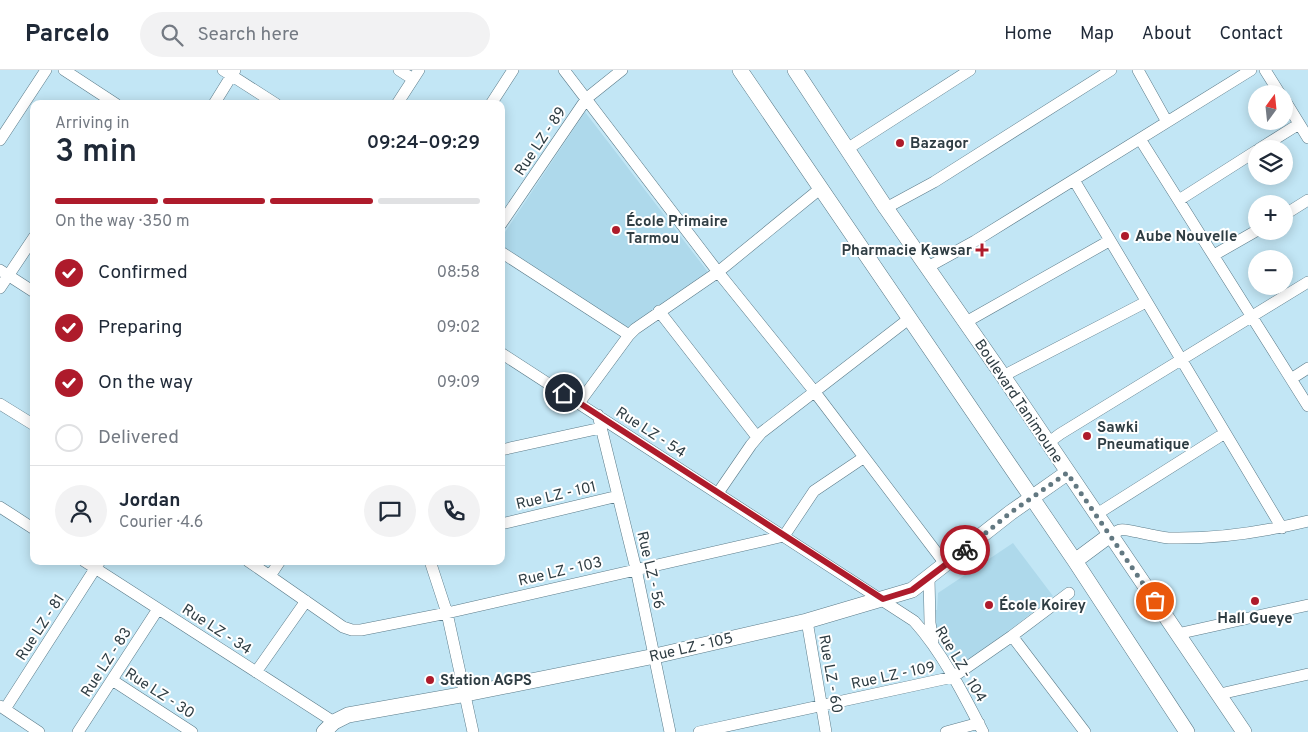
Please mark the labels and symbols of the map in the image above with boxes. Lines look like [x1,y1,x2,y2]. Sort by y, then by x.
north arrow [1248,85,1292,130]
street label: Rue LZ - 89 [511,104,571,180]
place label: Bazagor [910,135,969,154]
marker: Bazagor [894,137,906,149]
place label: École Primaire Tarmou [626,212,728,249]
marker: École Primaire Tarmou [610,224,622,236]
place label: Aube Nouvelle [1135,228,1237,247]
marker: Aube Nouvelle [1119,230,1131,242]
place label: Pharmacie Kawsar [841,242,973,261]
marker: Pharmacie Kawsar [976,244,988,256]
street label: Boulevard Tanimoune [969,336,1066,467]
pin [543,372,585,414]
street label: Rue LZ - 54 [611,404,689,463]
place label: Sawki Pneumatique [1097,419,1190,455]
marker: Sawki Pneumatique [1081,430,1093,442]
street label: Rue LZ - 101 [514,478,598,515]
courier [940,525,990,575]
street label: Rue LZ - 56 [631,530,668,611]
street label: Rue LZ - 103 [517,554,604,591]
pin [1134,580,1176,622]
street label: Rue LZ - 81 [13,591,70,665]
marker: Hall Gueye [1249,595,1261,607]
place label: École Koirey [999,596,1087,616]
marker: École Koirey [983,599,995,611]
street label: Rue LZ - 34 [178,601,255,660]
place label: Hall Gueye [1217,610,1293,629]
street label: Rue LZ - 104 [930,623,990,706]
street label: Rue LZ - 83 [78,624,137,701]
street label: Rue LZ - 105 [648,630,735,667]
street label: Rue LZ - 60 [813,633,846,715]
street label: Rue LZ - 109 [850,658,937,695]
street label: Rue LZ - 30 [121,665,198,724]
place label: Station AGPS [440,672,532,691]
marker: Station AGPS [424,674,436,686]

